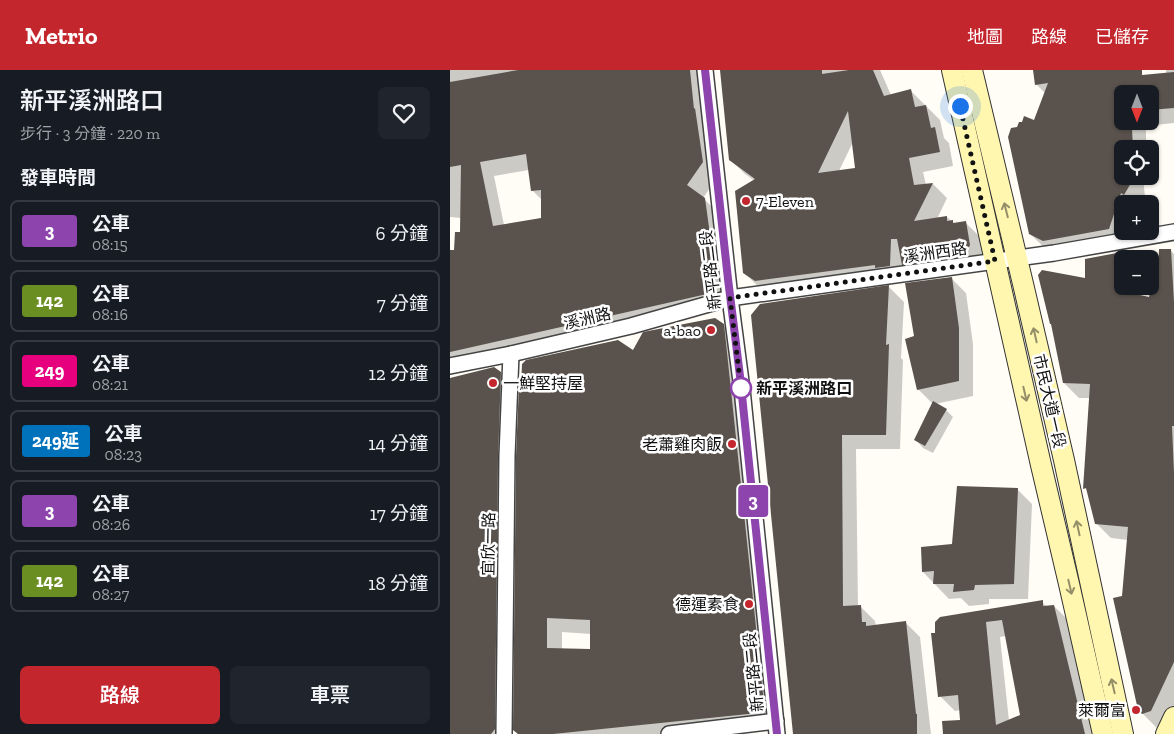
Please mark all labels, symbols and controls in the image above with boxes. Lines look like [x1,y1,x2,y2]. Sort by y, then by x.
text: Metrio [25,21,98,50]
text: 地圖 [967,26,1003,48]
text: 路線 [1031,26,1067,48]
text: 已儲存 [1095,26,1149,48]
north arrow [1114,85,1159,130]
map controls [1114,85,1159,295]
text: 新平溪洲路口 [20,86,164,115]
button: heart [378,87,430,139]
your location [948,94,973,119]
text: 步行 · 3 分鐘 · 220 m [20,124,160,143]
button: locate [1114,140,1159,185]
text: 發車時間 [20,166,96,189]
place label: 7-Eleven [756,192,815,211]
marker: 7-Eleven [740,195,752,207]
button: + [1114,195,1159,240]
one-way arrow [1001,203,1010,219]
text: 公車 [92,212,130,235]
text: 3 [45,220,54,242]
text: 6 分鐘 [376,222,428,245]
street label: 新平路二段 [696,229,725,311]
text: 08:15 [92,235,128,254]
street label: 溪洲西路 [902,239,968,266]
button: − [1114,250,1159,295]
text: 公車 [92,282,130,305]
text: 142 [36,290,63,312]
text: 7 分鐘 [377,292,428,315]
street label: 溪洲路 [562,304,613,333]
text: 08:16 [92,305,128,324]
place label: a-bao [663,321,701,340]
marker: a-bao [705,324,717,336]
one-way arrow [1030,327,1039,343]
text: 公車 [92,352,130,375]
street label: 市民大道一段 [1029,352,1070,450]
text: 249 [35,360,64,382]
text: 12 分鐘 [369,362,428,385]
place label: 一鮮堅持屋 [503,374,583,393]
text: 08:21 [92,375,128,394]
marker: 一鮮堅持屋 [487,377,499,389]
marker: 新平溪洲路口 [730,377,752,399]
place label: 新平溪洲路口 [756,379,852,398]
one-way arrow [1021,386,1030,402]
text: 公車 [105,422,143,445]
text: 249延 [32,430,80,452]
text: 14 分鐘 [368,432,428,455]
place label: 老蕭雞肉飯 [642,435,722,454]
marker: 老蕭雞肉飯 [726,438,738,450]
text: 08:23 [105,445,142,464]
line badge: 3 [737,485,769,517]
text: 3 [748,490,758,512]
text: 公車 [92,492,130,515]
text: 3 [45,500,54,522]
text: 17 分鐘 [370,502,428,525]
street label: 宜欣一路 [478,512,499,576]
text: 08:26 [92,515,130,534]
one-way arrow [1073,520,1082,536]
text: 公車 [92,562,130,585]
text: 142 [36,570,63,592]
text: 18 分鐘 [368,572,428,595]
one-way arrow [1066,578,1075,594]
text: 08:27 [92,585,129,604]
place label: 德運素食 [675,595,739,614]
marker: 德運素食 [743,598,755,610]
street label: 新平路二段 [740,631,767,713]
button: 路線 [20,666,220,724]
button: 車票 [230,666,430,724]
one-way arrow [1108,679,1117,695]
place label: 萊爾富 [1078,701,1126,720]
marker: 萊爾富 [1130,704,1142,716]

